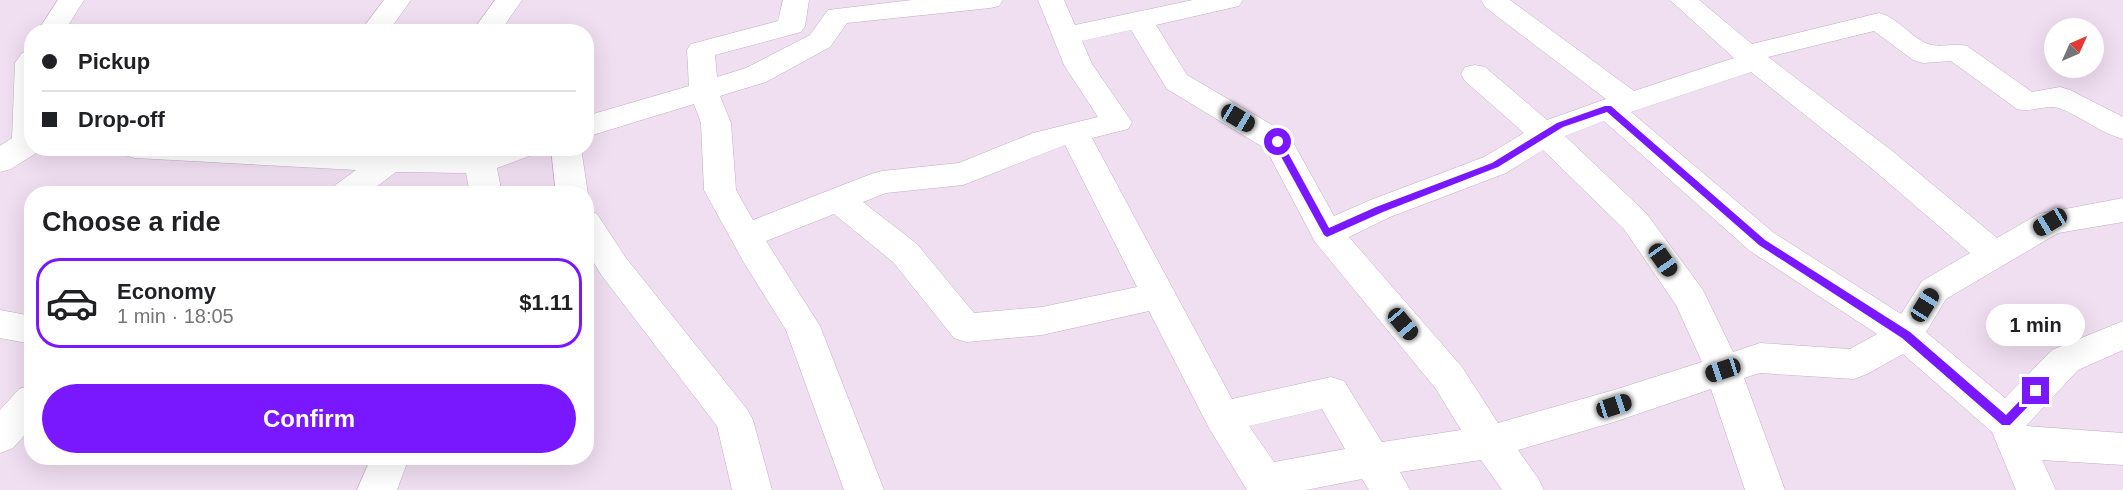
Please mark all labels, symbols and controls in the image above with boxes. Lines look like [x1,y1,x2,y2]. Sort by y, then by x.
north arrow [2044,18,2104,78]
map controls [2044,18,2104,78]
text: Pickup [78,49,150,74]
car [1218,101,1258,135]
text: Drop-off [78,107,165,132]
route start [1264,128,1291,155]
car [2030,205,2070,239]
text: Choose a ride [42,207,221,237]
car [1645,240,1681,280]
icon: car [45,276,99,330]
text: Economy [117,279,216,304]
car [1908,285,1942,325]
text: $1.11 [519,290,573,315]
car [1385,304,1421,344]
callout: 1 min [1986,304,2086,346]
text: 1 min · 18:05 [117,305,234,327]
text: 1 min [2009,314,2062,336]
car [1703,356,1743,384]
route end [2022,377,2049,404]
button: Confirm [42,384,576,453]
car [1594,392,1634,420]

